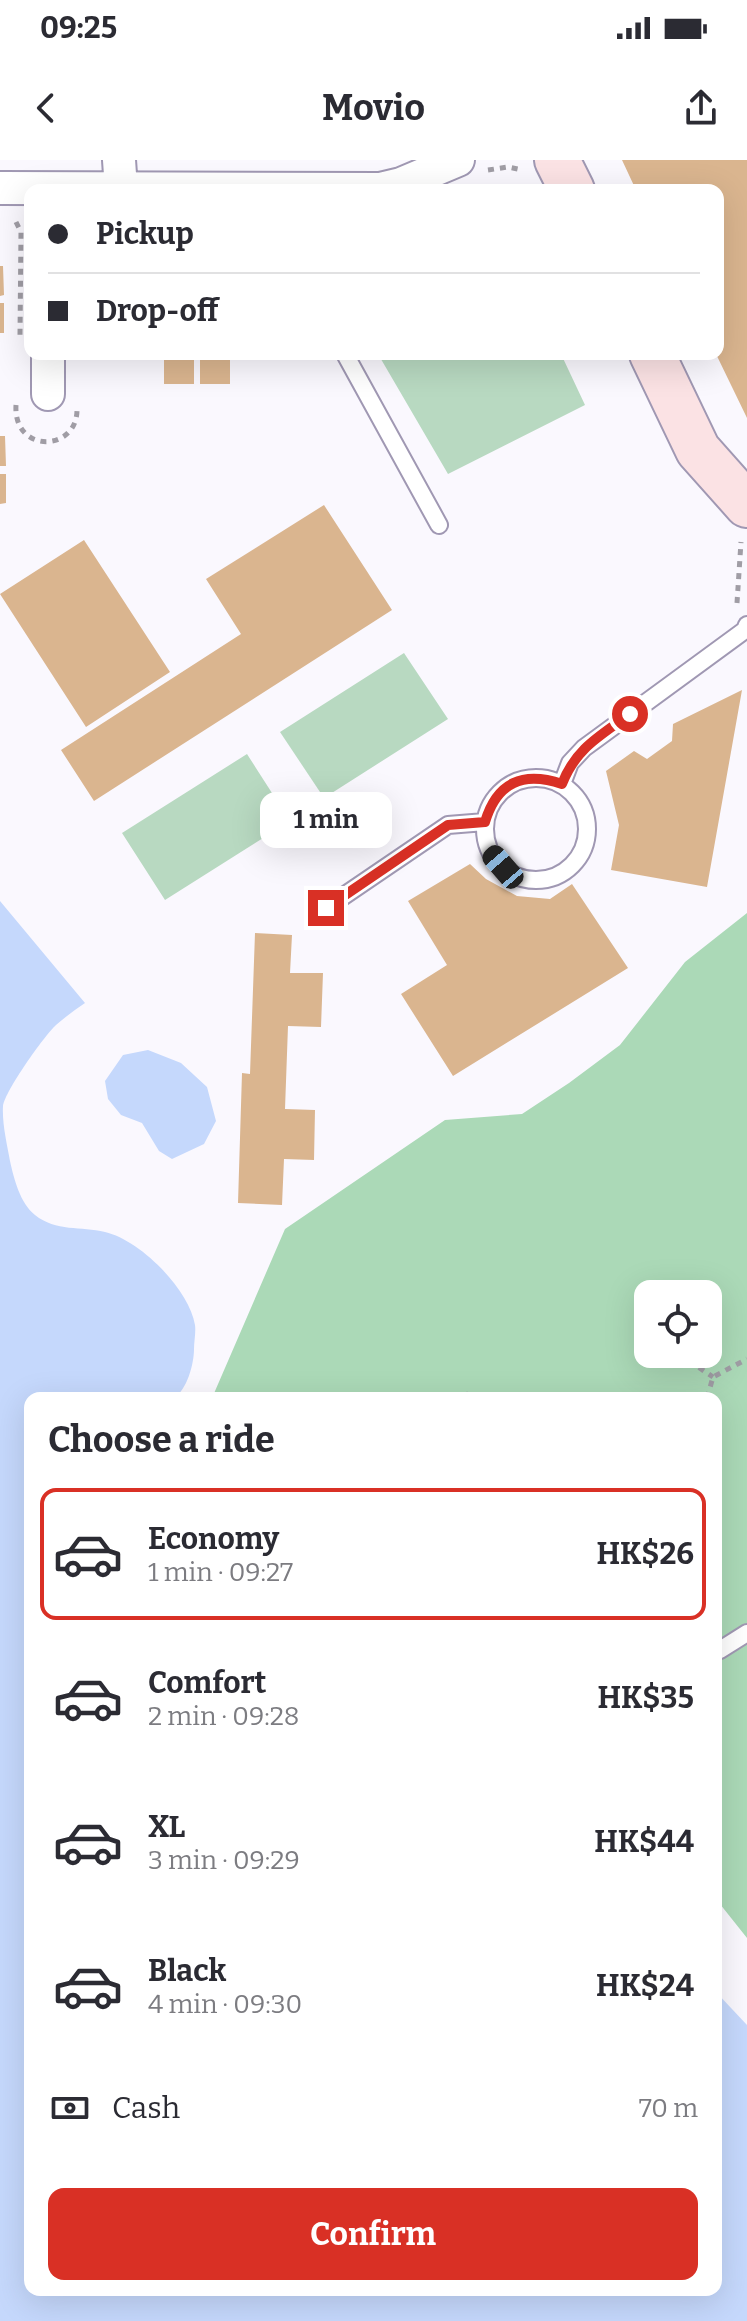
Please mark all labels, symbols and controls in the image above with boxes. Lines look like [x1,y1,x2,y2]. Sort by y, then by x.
text: 09:25 [40,10,117,46]
icon: back [24,86,68,130]
text: Movio [322,86,425,130]
icon: share [679,86,723,130]
text: Pickup [96,216,194,252]
text: Drop-off [96,293,218,329]
route start [612,696,648,732]
callout: 1 min [260,792,392,848]
text: 1 min [293,804,359,835]
car [478,841,528,893]
route end [308,890,344,926]
map controls [634,1280,722,1368]
button: locate [634,1280,722,1368]
text: Choose a ride [48,1418,275,1462]
icon: car [52,1518,124,1590]
text: Economy [148,1521,279,1557]
text: HK$26 [596,1536,694,1572]
text: 1 min · 09:27 [148,1557,293,1588]
icon: car [52,1662,124,1734]
text: Comfort [148,1665,266,1701]
text: HK$35 [598,1680,694,1716]
text: 2 min · 09:28 [148,1701,299,1732]
icon: car [52,1806,124,1878]
text: XL [148,1809,185,1845]
text: HK$44 [594,1824,694,1860]
text: 3 min · 09:29 [148,1845,300,1876]
icon: car [52,1950,124,2022]
text: Black [148,1953,226,1989]
text: HK$24 [596,1968,694,2004]
text: 4 min · 09:30 [148,1989,302,2020]
icon: cash [48,2086,92,2130]
text: Cash [112,2090,180,2126]
text: 70 m [639,2093,698,2124]
button: Confirm [48,2188,698,2280]

